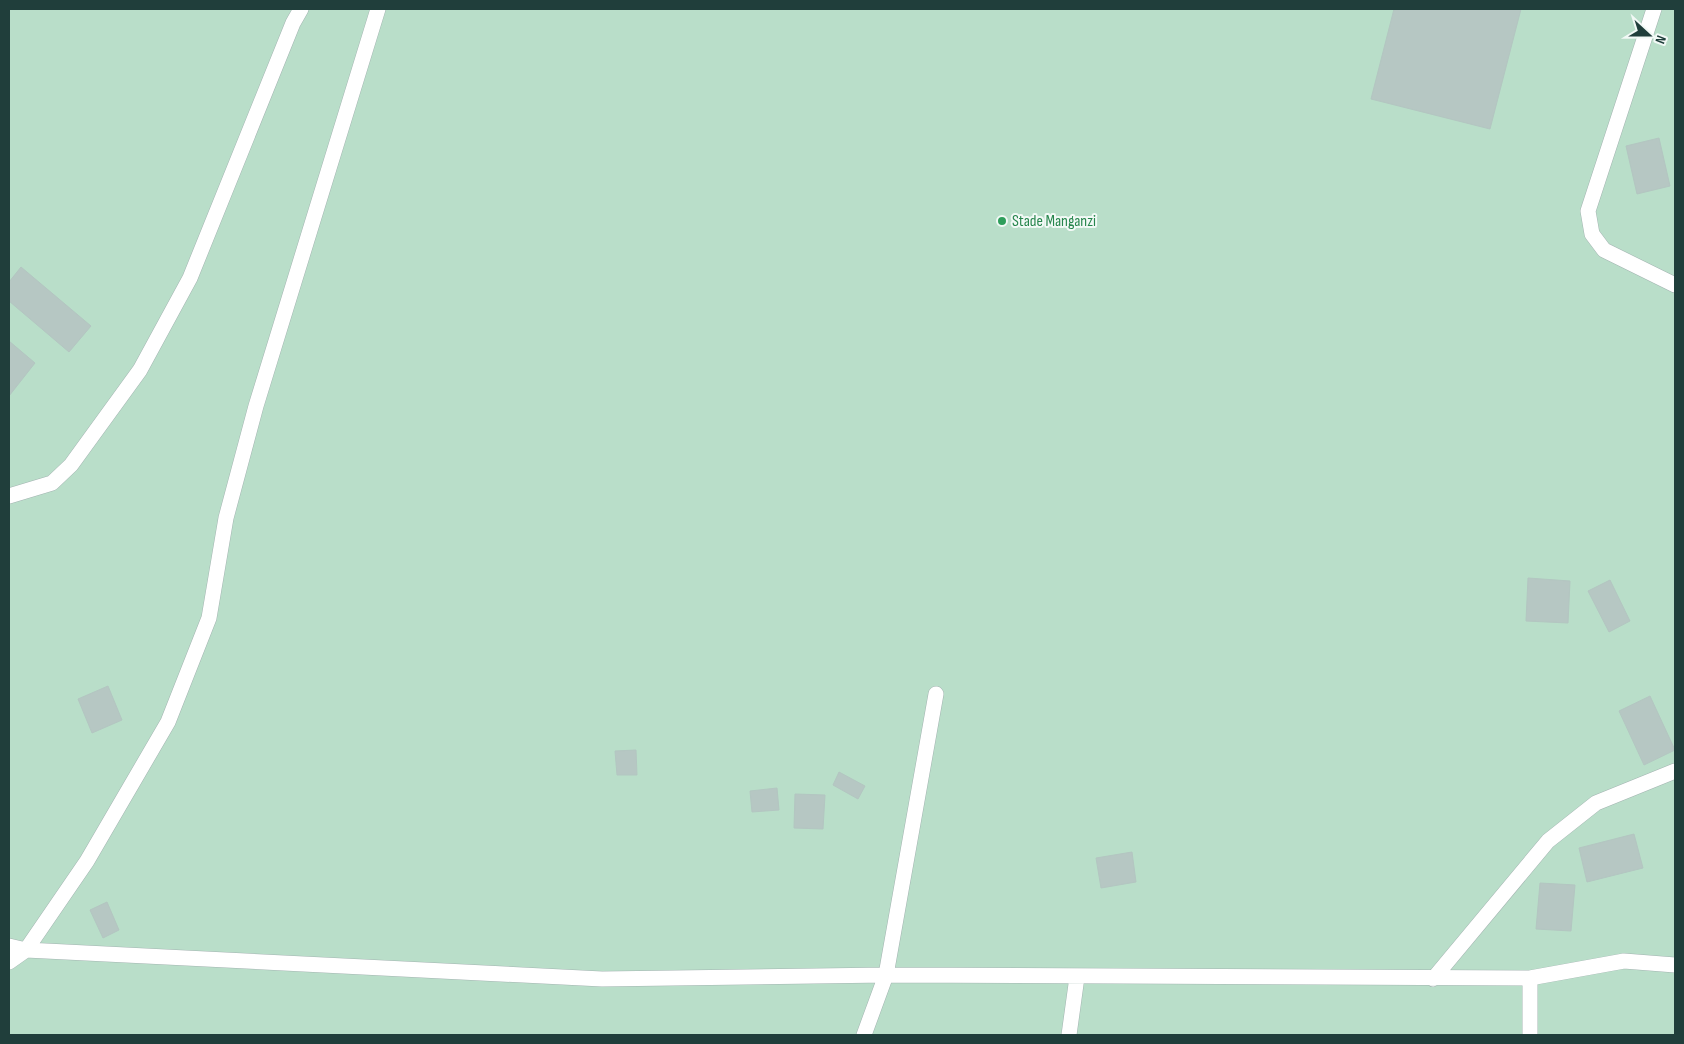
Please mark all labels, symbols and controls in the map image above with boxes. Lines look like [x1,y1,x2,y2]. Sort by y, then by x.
north arrow [1624,10,1674,60]
text: N [1651,33,1670,46]
place label: Stade Manganzi [1012,212,1096,231]
marker: Stade Manganzi [996,215,1008,227]

